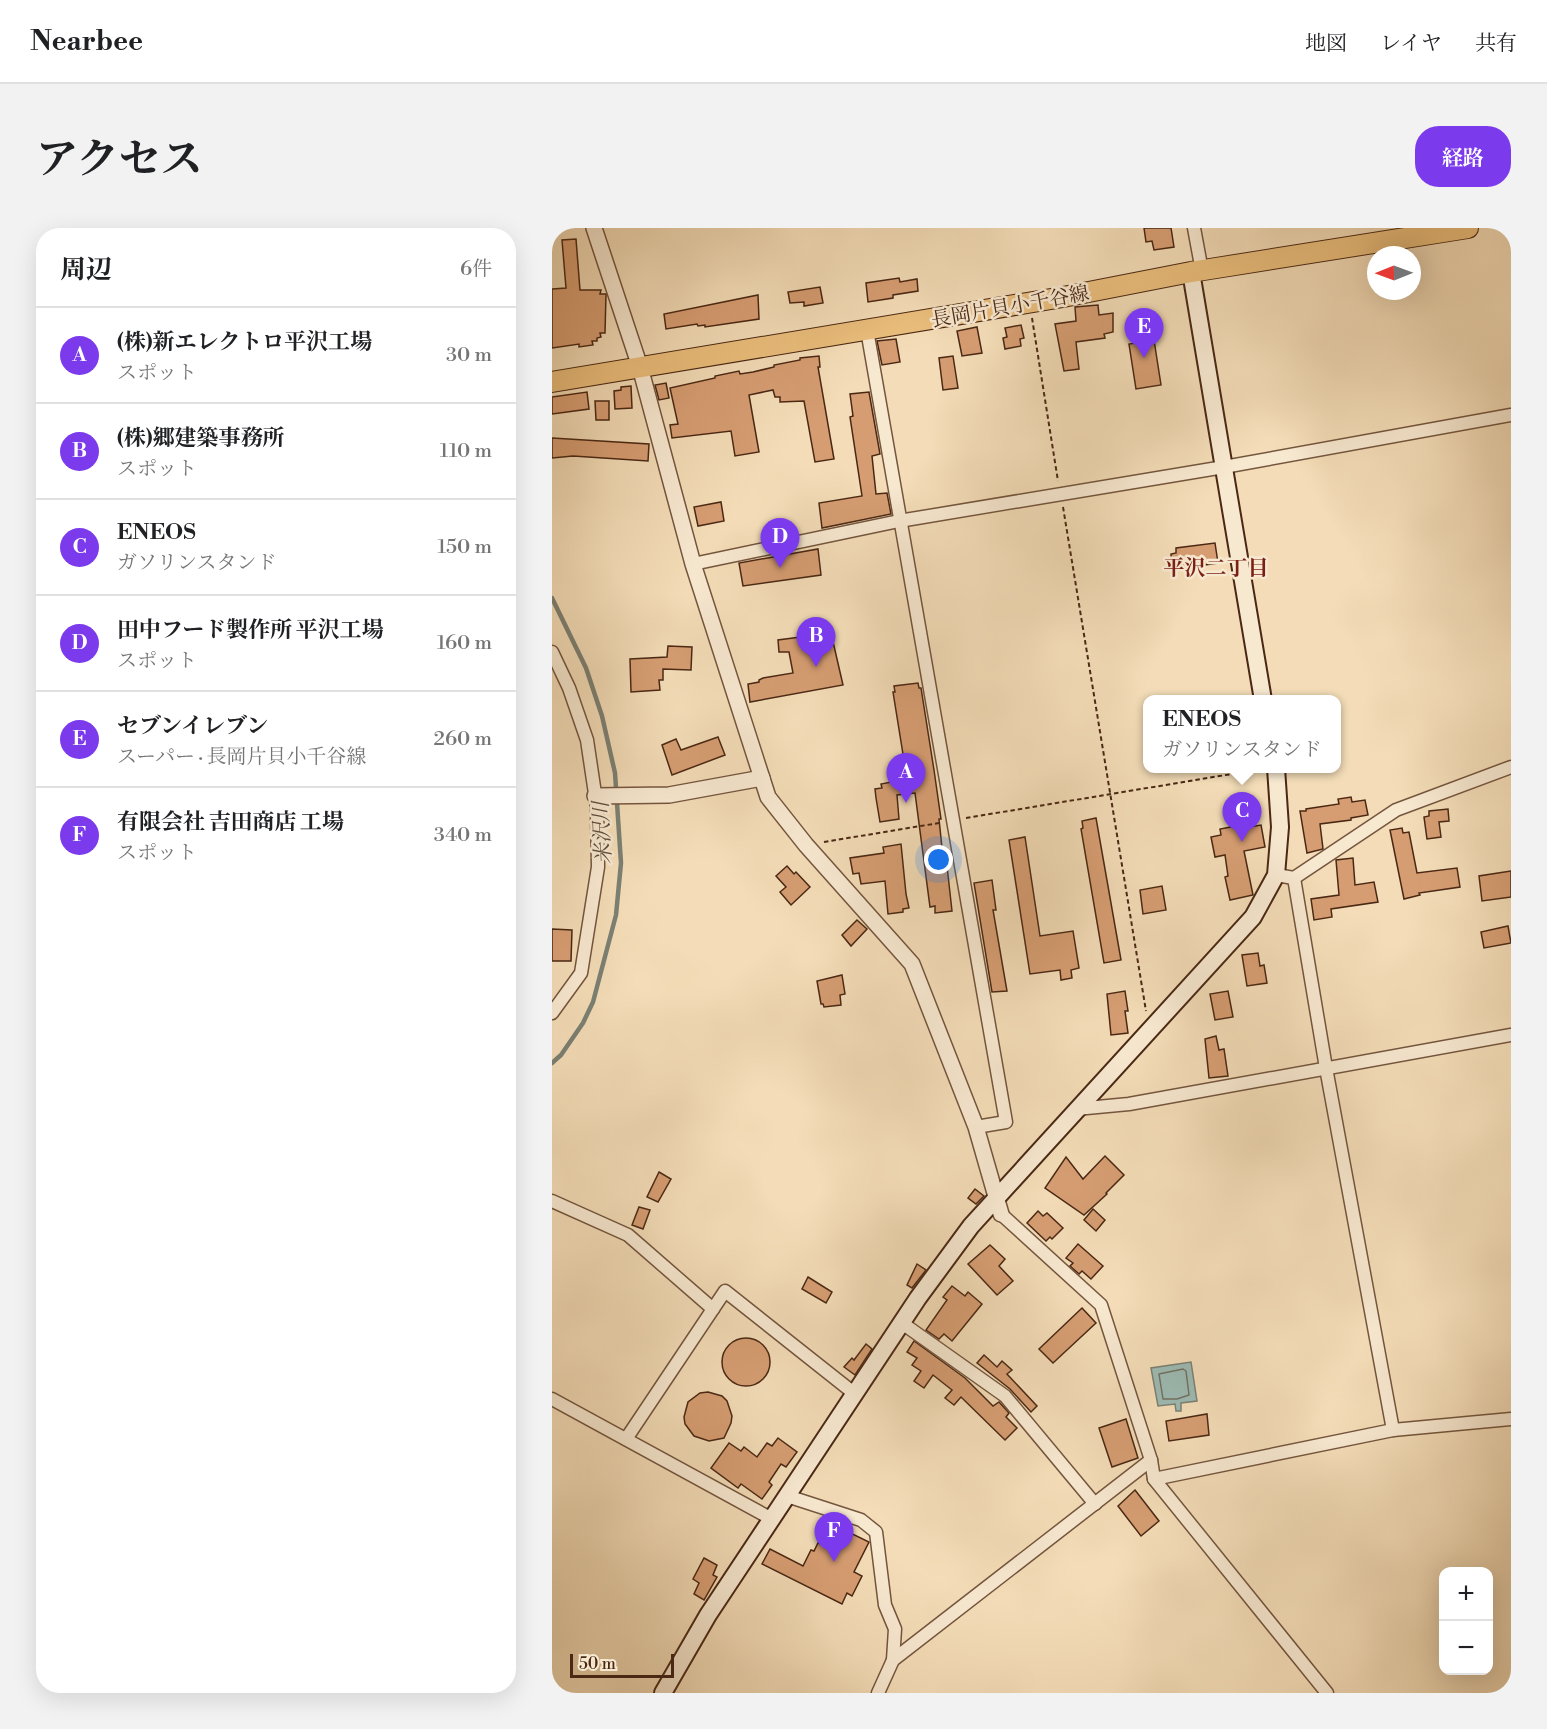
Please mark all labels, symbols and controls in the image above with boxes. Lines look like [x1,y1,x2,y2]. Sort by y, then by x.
text: Nearbee [30,24,143,59]
text: 地図 [1305,31,1347,57]
text: レイヤ [1380,31,1442,57]
text: 共有 [1475,31,1517,57]
button: 経路 [1415,126,1511,187]
text: アクセス [36,134,203,187]
north arrow [1367,246,1421,300]
text: 周辺 [60,254,112,286]
text: 6件 [460,257,492,282]
street label: 長岡片貝小千谷線 [929,281,1091,334]
pin: E [1124,308,1164,358]
text: (株)新エレクトロ平沢工場 [117,329,372,356]
text: A [72,343,87,368]
text: 30 m [446,343,492,368]
text: スポット [117,361,197,386]
text: (株)郷建築事務所 [117,425,285,452]
text: B [72,439,87,464]
text: 110 m [440,439,492,464]
text: スポット [117,457,197,482]
pin: D [760,518,800,568]
text: ENEOS [117,519,196,546]
text: C [72,535,87,560]
text: 150 m [437,535,492,560]
text: ガソリンスタンド [117,551,276,576]
district label: 平沢二丁目 [1164,556,1269,582]
text: 田中フード製作所 平沢工場 [117,617,384,644]
pin: B [796,618,836,667]
text: D [72,631,87,656]
text: 160 m [437,631,492,656]
text: スポット [117,649,197,674]
popup [1143,695,1341,773]
text: ENEOS [1162,706,1241,733]
text: セブンイレブン [117,713,268,740]
text: E [73,727,86,752]
text: 260 m [434,727,492,752]
text: ガソリンスタンド [1162,738,1322,763]
text: スーパー · 長岡片貝小千谷線 [117,745,367,770]
pin: A [886,754,926,803]
pin: C [1222,792,1262,842]
water label: 米沢川 [588,799,618,865]
text: 有限会社 吉田商店 工場 [117,809,344,836]
text: F [72,823,87,848]
text: 340 m [434,823,492,848]
text: スポット [117,841,197,866]
your location [924,845,953,874]
pin: F [814,1512,854,1562]
map controls [1439,1567,1493,1675]
button: + [1439,1567,1493,1621]
button: − [1439,1621,1493,1675]
scale bar [570,1651,674,1678]
text: 50 m [579,1654,616,1674]

